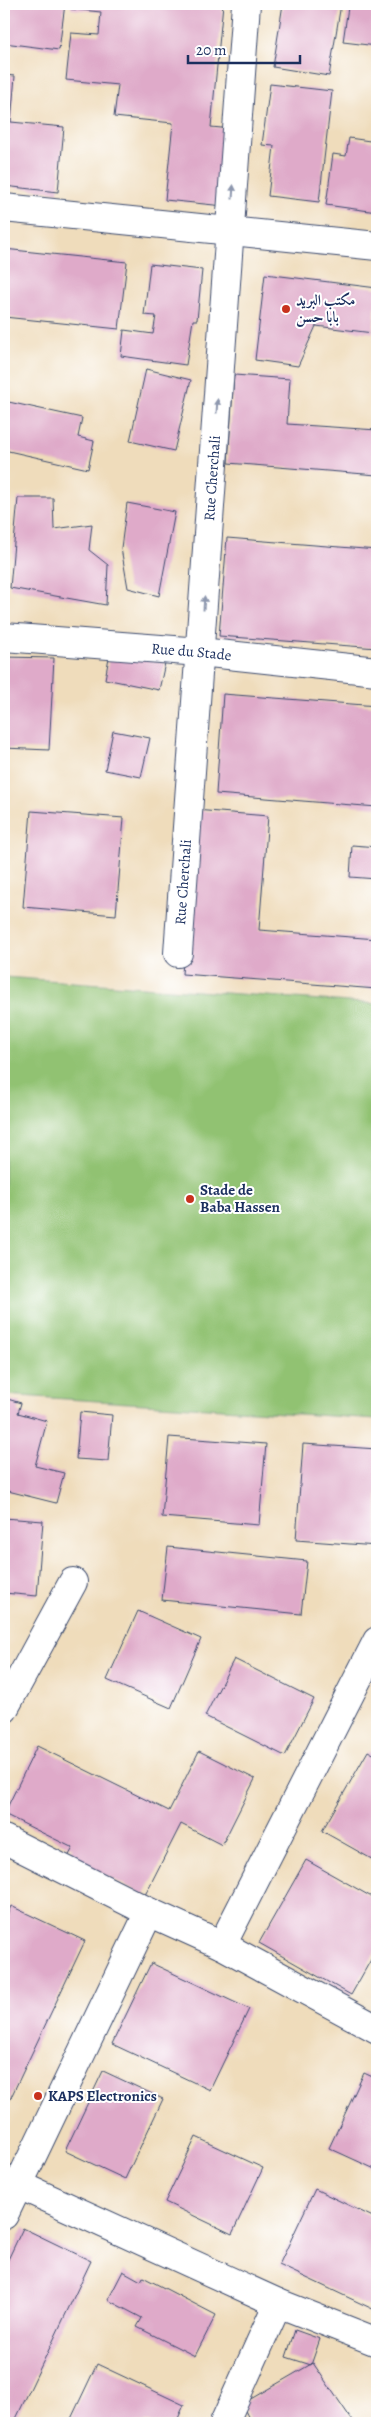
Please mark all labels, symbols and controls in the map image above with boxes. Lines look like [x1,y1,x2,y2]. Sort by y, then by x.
scale bar [188,32,301,64]
text: 20 m [196,40,227,60]
one-way arrow [229,183,237,199]
place label: مكتب البريد بابا حسن [296,290,355,328]
marker: مكتب البريد بابا حسن [280,303,292,315]
one-way arrow [214,398,222,414]
street label: Rue Cherchali [199,435,225,522]
one-way arrow [200,595,208,611]
street label: Rue du Stade [151,638,233,665]
street label: Rue Cherchali [170,839,196,926]
place label: Stade de Baba Hassen [200,1180,281,1217]
marker: Stade de Baba Hassen [184,1193,196,1205]
place label: KAPS Electronics [48,2086,157,2106]
marker: KAPS Electronics [32,2090,44,2102]

